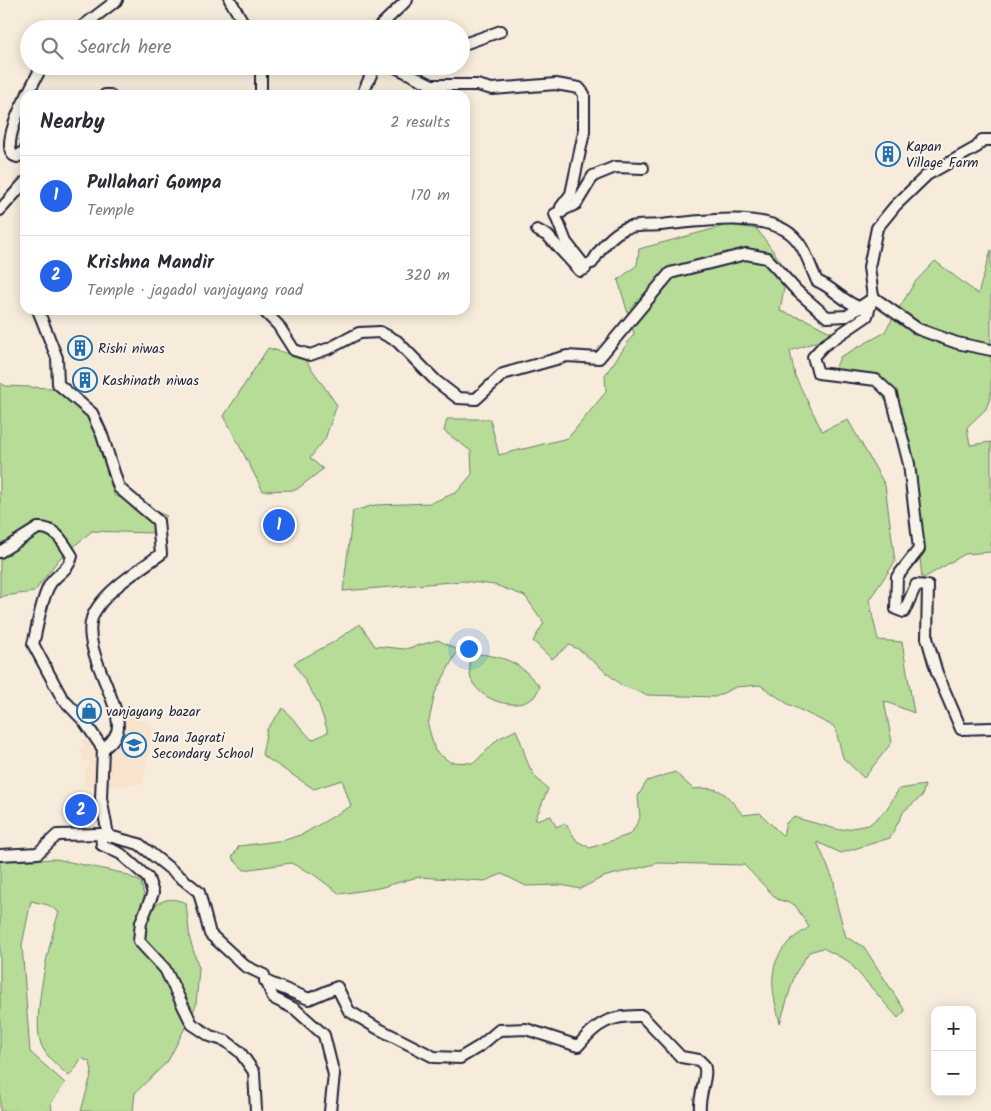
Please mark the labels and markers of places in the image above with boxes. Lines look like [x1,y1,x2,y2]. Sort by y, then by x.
place label: Kapan Village Farm [906,136,978,174]
building icon: Kapan Village Farm [875,141,901,167]
building icon: Rishi niwas [67,335,93,361]
place label: Rishi niwas [98,338,165,360]
building icon: Kashinath niwas [72,367,98,393]
place label: Kashinath niwas [102,370,199,392]
pin: 1 [263,506,295,544]
shop icon: vanjayang bazar [76,698,102,724]
place label: vanjayang bazar [106,701,202,723]
place label: Jana Jagrati Secondary School [152,727,254,765]
school or university icon: Jana Jagrati Secondary School [121,732,147,758]
pin: 2 [65,791,97,829]

